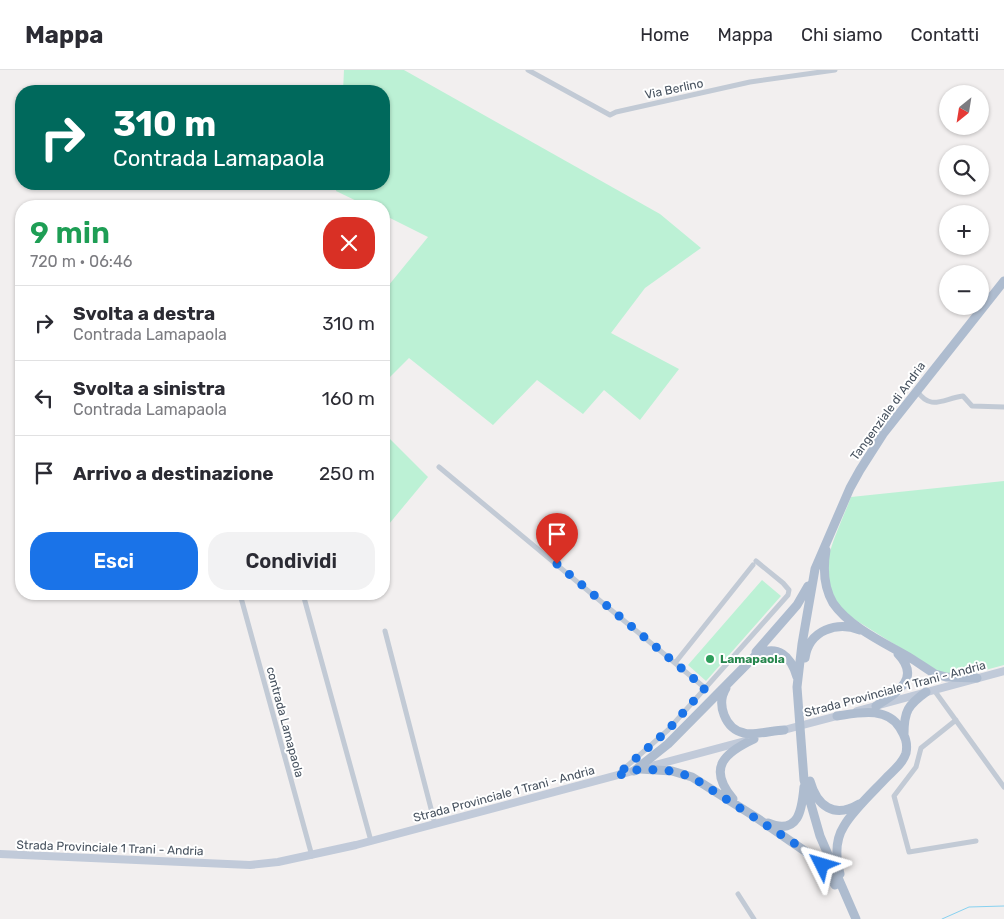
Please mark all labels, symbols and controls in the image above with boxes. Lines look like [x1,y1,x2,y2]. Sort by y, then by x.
text: Mappa [25,21,103,49]
text: Home [640,24,689,46]
text: Mappa [717,24,773,46]
text: Chi siamo [801,24,883,46]
text: Contatti [911,24,979,46]
street label: Via Berlino [643,76,705,102]
north arrow [939,85,989,135]
map controls [939,85,989,315]
text: 310 m [113,103,216,145]
icon: right [30,105,95,170]
text: Contrada Lamapaola [113,145,325,172]
button: search [939,145,989,195]
button: + [939,205,989,255]
text: 9 min [30,215,110,251]
button: close [323,217,375,269]
text: 720 m · 06:46 [30,252,133,271]
button: − [939,265,989,315]
text: Svolta a destra [73,302,215,325]
icon: right [30,309,58,337]
text: 310 m [322,312,375,335]
text: Contrada Lamapaola [73,325,227,344]
street label: Tangenziale di Andria [848,359,928,463]
text: Svolta a sinistra [73,377,226,400]
icon: left [30,384,58,412]
text: 160 m [322,387,375,410]
text: Contrada Lamapaola [73,400,227,419]
icon: arrive [30,459,58,487]
text: Arrivo a destinazione [73,462,274,485]
text: 250 m [319,462,375,485]
pin [536,513,578,564]
icon: arrive [543,520,571,548]
button: Esci [30,532,198,590]
button: Condividi [208,532,375,590]
place label: Lamapaola [720,652,785,666]
marker: Lamapaola [704,653,716,665]
street label: Strada Provinciale 1 Trani - Andria [803,658,987,720]
street label: contrada Lamapaola [263,665,307,779]
street label: Strada Provinciale 1 Trani - Andria [412,763,596,825]
street label: Strada Provinciale 1 Trani - Andria [16,838,204,858]
position arrow [795,838,847,890]

